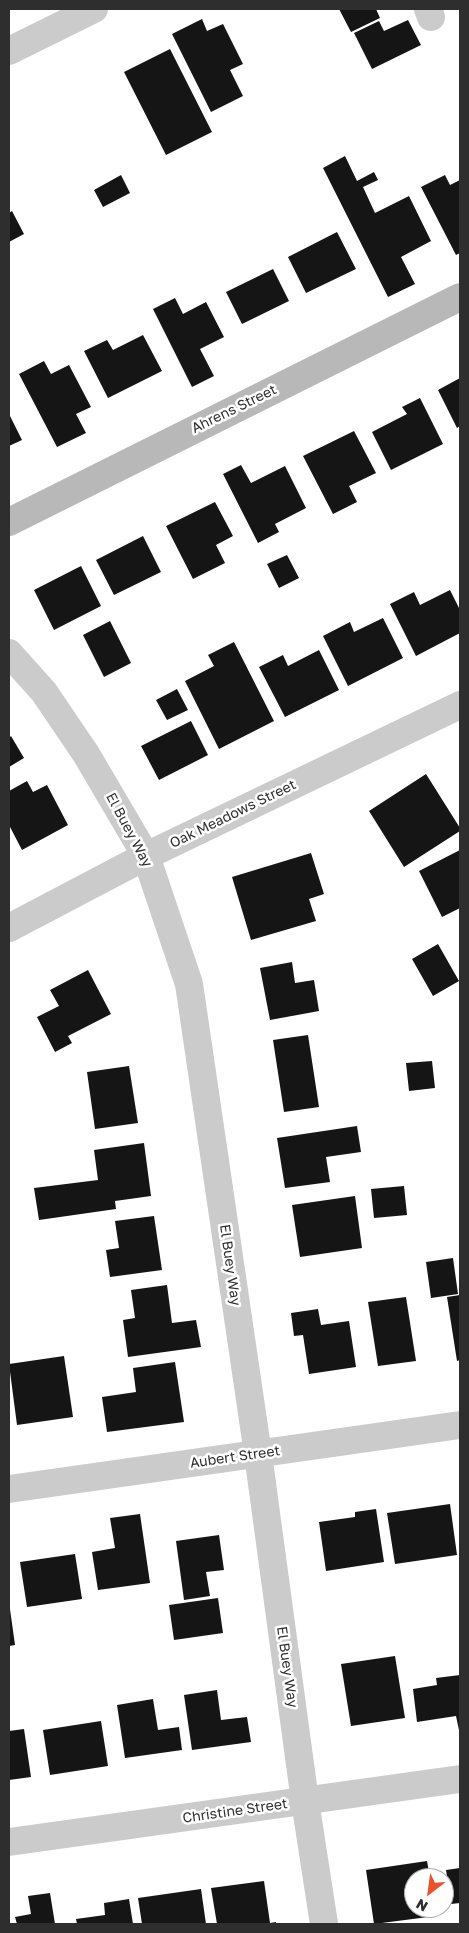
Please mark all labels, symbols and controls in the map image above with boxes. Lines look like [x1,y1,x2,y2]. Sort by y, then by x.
street label: Ahrens Street [189,381,279,437]
street label: Oak Meadows Street [167,776,299,852]
street label: El Buey Way [102,790,156,870]
street label: El Buey Way [216,1223,244,1307]
street label: Aubert Street [189,1442,281,1472]
street label: El Buey Way [273,1625,301,1709]
street label: Christine Street [181,1795,289,1827]
north arrow [404,1868,454,1918]
text: N [413,1896,431,1916]

